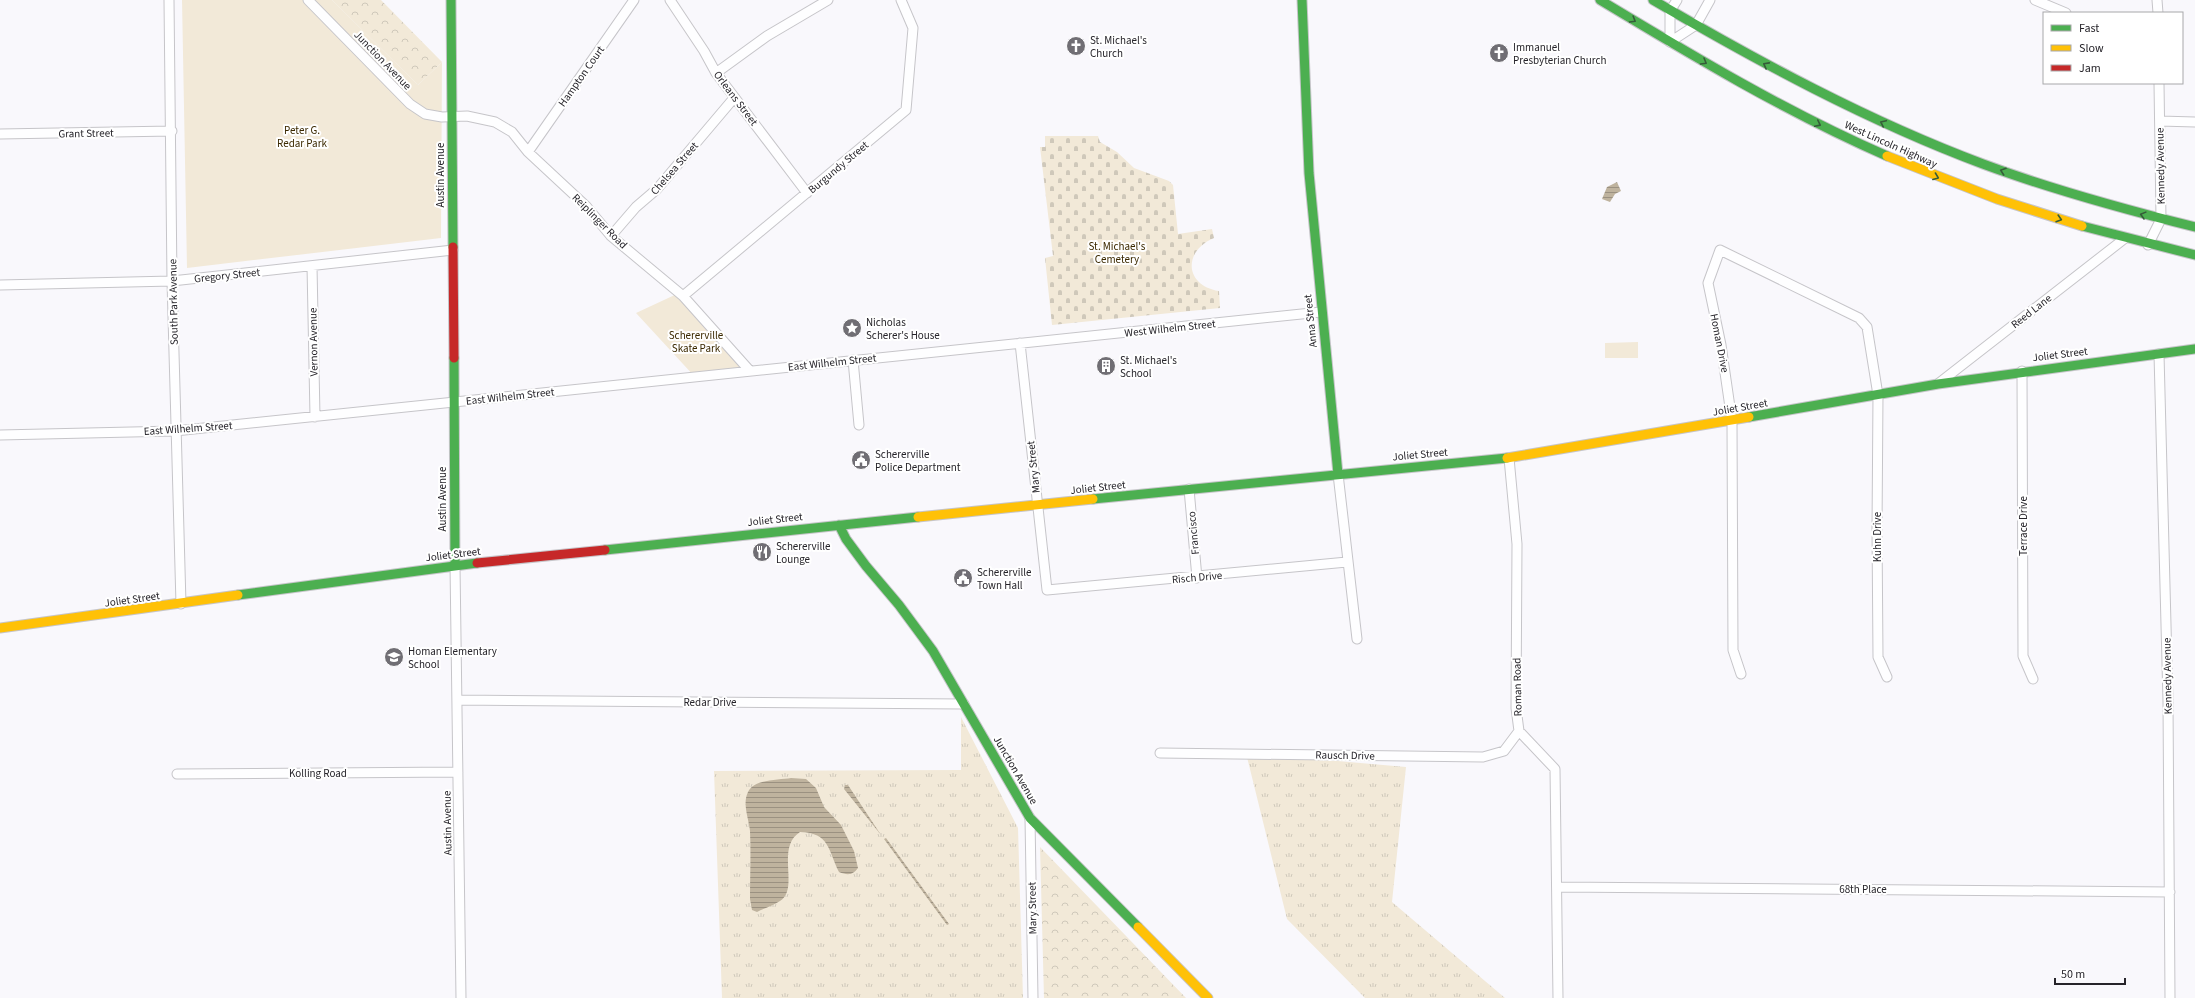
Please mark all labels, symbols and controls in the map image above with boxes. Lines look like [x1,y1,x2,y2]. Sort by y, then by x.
legend [2043,12,2183,84]
one-way arrow [1629,15,1636,23]
text: Fast [2079,20,2099,37]
street label: Junction Avenue [351,28,415,94]
place label: St. Michael's Church [1090,33,1147,61]
church icon: St. Michael's Church [1065,35,1087,57]
place label: Immanuel Presbyterian Church [1513,40,1606,68]
text: Slow [2079,40,2104,57]
church icon: Immanuel Presbyterian Church [1488,42,1510,64]
street label: Hampton Court [555,43,608,110]
one-way arrow [1699,57,1707,64]
text: Jam [2079,60,2101,77]
one-way arrow [1763,62,1771,70]
street label: Orleans Street [710,68,761,129]
street label: West Lincoln Highway [1842,117,1940,172]
one-way arrow [1813,119,1821,127]
one-way arrow [1880,120,1887,128]
park label: Peter G. Redar Park [277,123,327,151]
street label: Grant Street [58,126,114,141]
street label: Kennedy Avenue [2152,127,2169,204]
street label: Burgundy Street [805,137,872,197]
street label: Chelsea Street [647,138,702,198]
street label: Austin Avenue [433,142,448,207]
one-way arrow [2000,168,2007,176]
one-way arrow [1933,172,1940,180]
street label: Reiplinger Road [569,190,631,252]
one-way arrow [2140,211,2147,219]
one-way arrow [2055,214,2062,223]
park label: St. Michael's Cemetery [1089,239,1146,267]
street label: South Park Avenue [165,258,182,345]
street label: Gregory Street [193,265,261,286]
street label: Reed Lane [2008,290,2055,332]
street label: Anna Street [1300,293,1321,348]
street label: Vernon Avenue [305,307,322,377]
street label: Homan Drive [1706,312,1733,374]
place label: Nicholas Scherer's House [866,315,940,343]
street label: West Wilhelm Street [1124,316,1217,341]
place icon: Nicholas Scherer's House [841,317,863,339]
park label: Schererville Skate Park [669,328,724,356]
street label: Joliet Street [2032,344,2089,365]
street label: East Wilhelm Street [787,350,877,375]
place label: St. Michael's School [1120,353,1177,381]
building icon: St. Michael's School [1095,355,1117,377]
street label: East Wilhelm Street [465,384,555,409]
street label: Joliet Street [1711,395,1769,420]
street label: East Wilhelm Street [143,418,233,439]
street label: Mary Street [1023,440,1044,494]
street label: Joliet Street [1392,445,1449,464]
place label: Schererville Police Department [875,447,961,475]
public building icon: Schererville Police Department [850,449,872,471]
street label: Austin Avenue [435,466,450,531]
street label: Joliet Street [1070,477,1127,498]
street label: Terrace Drive [2016,496,2031,556]
street label: Joliet Street [747,509,804,530]
street label: Francisco [1184,511,1203,555]
street label: Kuhn Drive [1870,511,1885,562]
place label: Schererville Lounge [776,539,831,567]
restaurant icon: Schererville Lounge [751,541,773,563]
street label: Joliet Street [425,544,482,565]
place label: Schererville Town Hall [977,565,1032,593]
public building icon: Schererville Town Hall [952,567,974,589]
street label: Risch Drive [1171,568,1223,587]
street label: Joliet Street [104,588,161,611]
street label: Kennedy Avenue [2159,637,2176,714]
place label: Homan Elementary School [408,644,497,672]
school or university icon: Homan Elementary School [383,646,405,668]
street label: Roman Road [1509,658,1526,716]
street label: Redar Drive [683,695,737,710]
street label: Junction Avenue [990,733,1042,808]
street label: Rausch Drive [1315,747,1375,764]
street label: Kolling Road [289,766,347,781]
street label: Austin Avenue [439,790,456,856]
street label: Mary Street [1025,881,1040,934]
street label: 68th Place [1839,882,1887,897]
scale bar [2055,960,2125,986]
text: 50 m [2061,966,2085,983]

